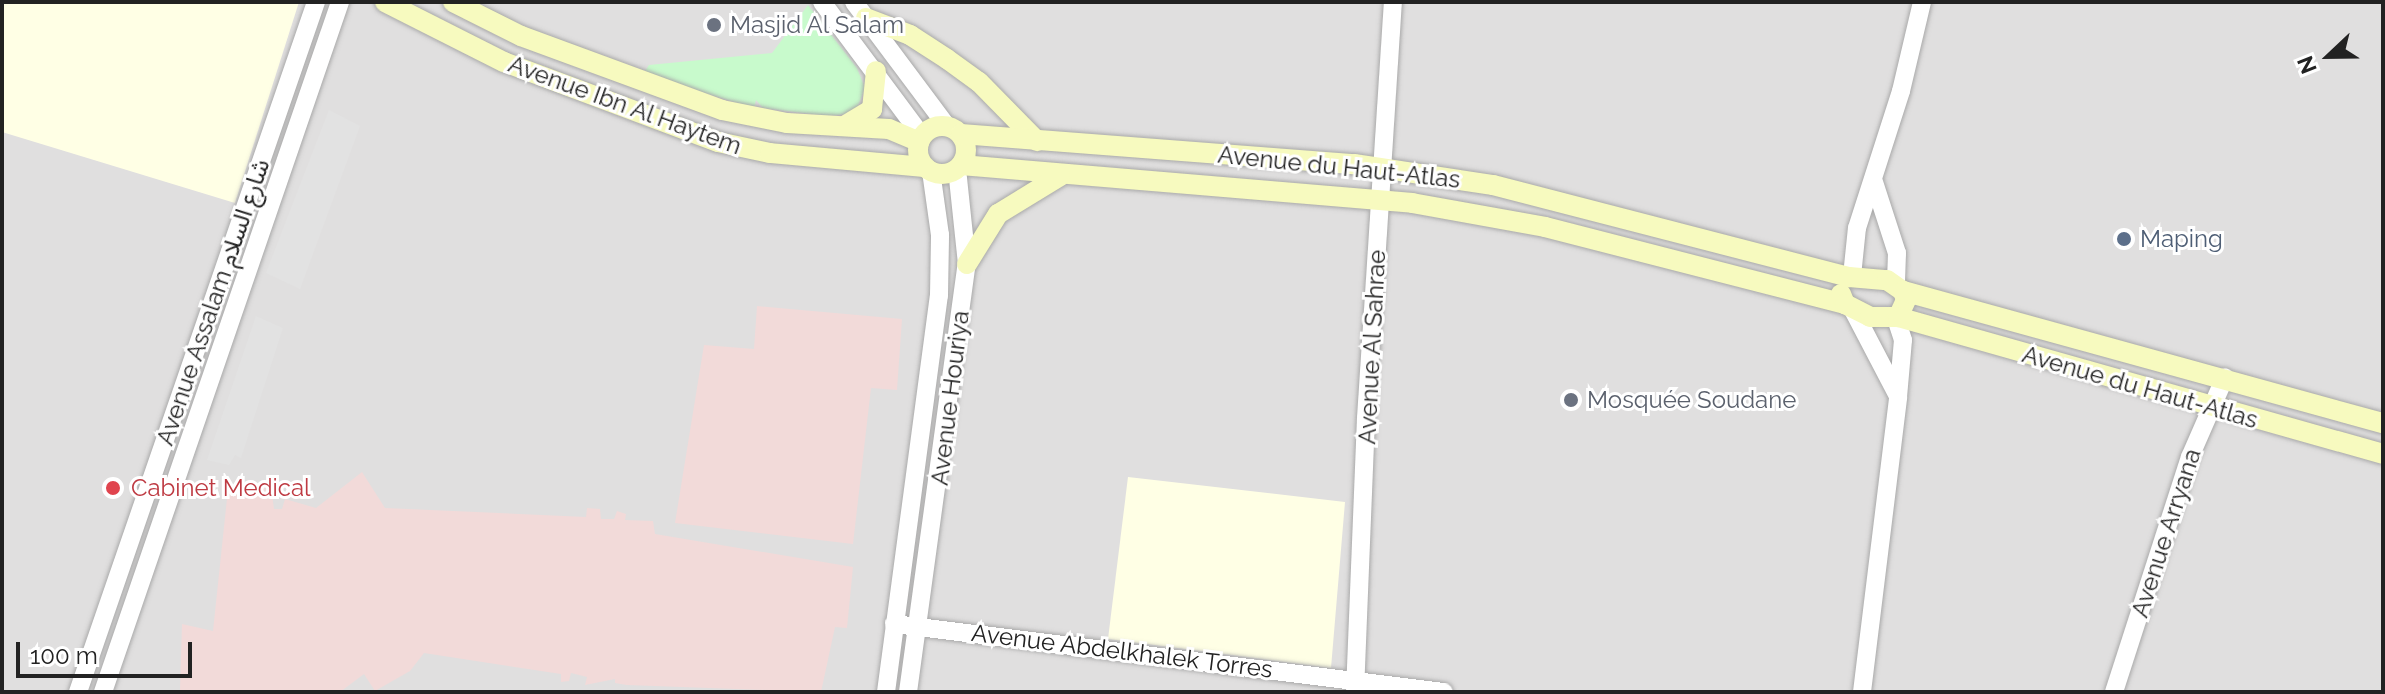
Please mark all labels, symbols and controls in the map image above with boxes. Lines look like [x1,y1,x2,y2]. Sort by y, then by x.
place label: Masjid Al Salam [730,11,905,39]
marker: Masjid Al Salam [705,16,723,34]
north arrow [2289,16,2369,96]
street label: Avenue Ibn Al Haytem [504,49,746,161]
text: N [2292,52,2322,78]
street label: Avenue du Haut-Atlas [1216,140,1462,194]
street label: Avenue Assalam شارع السلام [150,155,276,449]
place label: Maping [2140,225,2223,253]
marker: Maping [2115,230,2133,248]
street label: Avenue Al Sahrae [1352,248,1392,446]
street label: Avenue Houriya [925,309,975,487]
street label: Avenue du Haut-Atlas [2019,340,2261,434]
place label: Mosquée Soudane [1587,386,1796,414]
marker: Mosquée Soudane [1562,391,1580,409]
street label: Avenue Arryana [2125,445,2207,621]
place label: Cabinet Medical [131,474,311,502]
marker: Cabinet Medical [102,477,124,499]
street label: Avenue Abdelkhalek Torres [969,618,1275,684]
scale bar [20,626,196,676]
text: 100 m [30,641,98,670]

